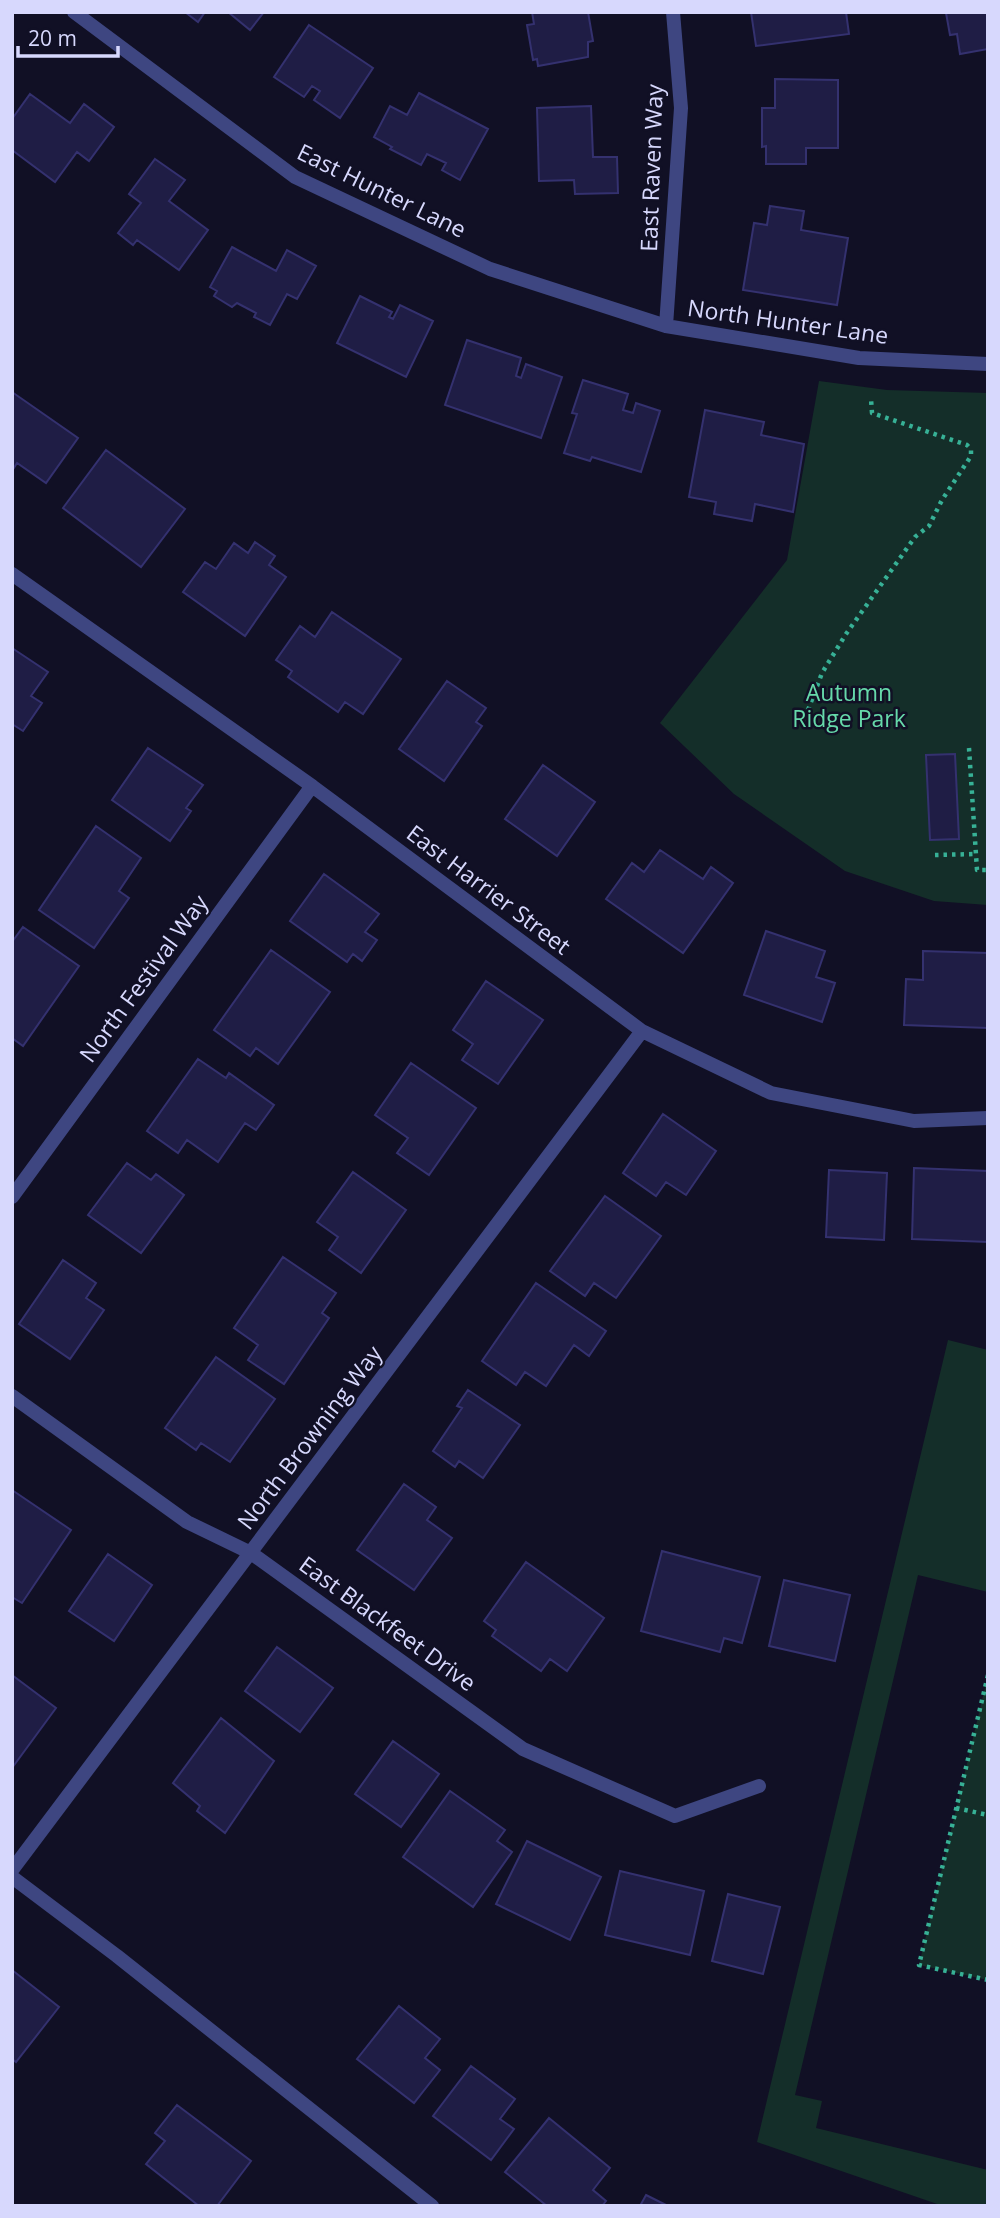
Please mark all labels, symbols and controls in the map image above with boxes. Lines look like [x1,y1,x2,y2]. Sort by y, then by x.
scale bar [18,14,117,58]
text: 20 m [28,24,77,52]
street label: East Raven Way [632,83,670,252]
street label: East Hunter Lane [292,135,472,245]
street label: North Hunter Lane [686,291,890,351]
park label: Autumn Ridge Park [792,676,906,734]
street label: East Harrier Street [400,817,578,961]
street label: North Festival Way [71,887,215,1068]
street label: North Browning Way [229,1338,389,1536]
street label: East Blackfeet Drive [293,1548,483,1698]

